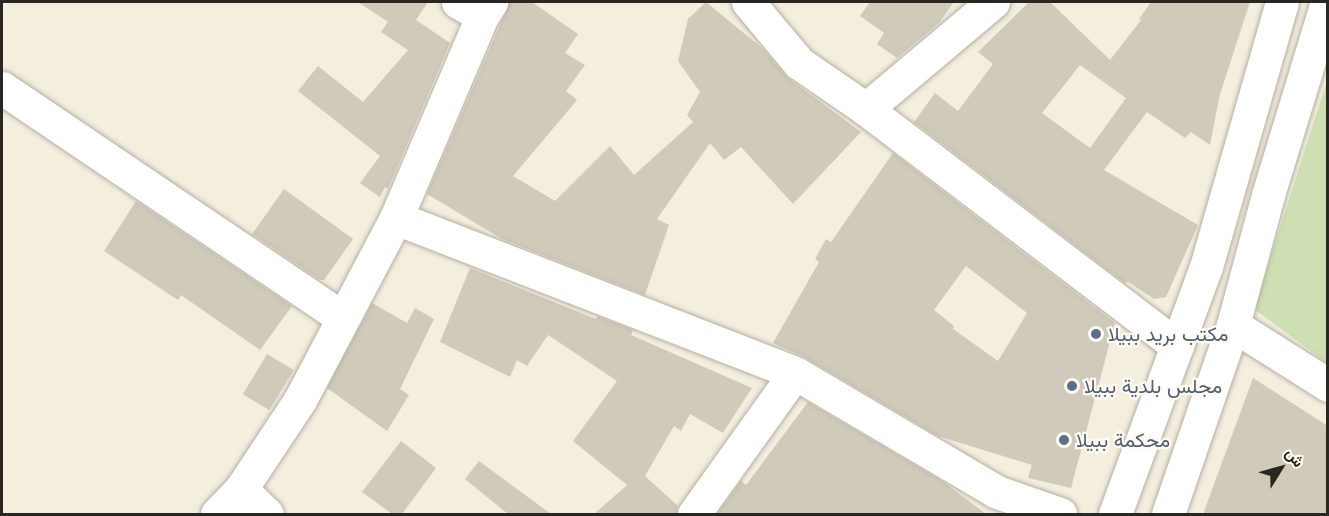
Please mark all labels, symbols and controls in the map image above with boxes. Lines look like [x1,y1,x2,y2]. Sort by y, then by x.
place label: مكتب بريد ببيلا [1108,322,1229,346]
marker: مكتب بريد ببيلا [1089,327,1103,341]
place label: مجلس بلدية ببيلا [1084,374,1222,398]
marker: مجلس بلدية ببيلا [1065,379,1079,393]
place label: محكمة ببيلا [1076,428,1170,452]
marker: محكمة ببيلا [1057,433,1071,447]
north arrow [1251,438,1311,498]
text: ش [1282,443,1309,471]

